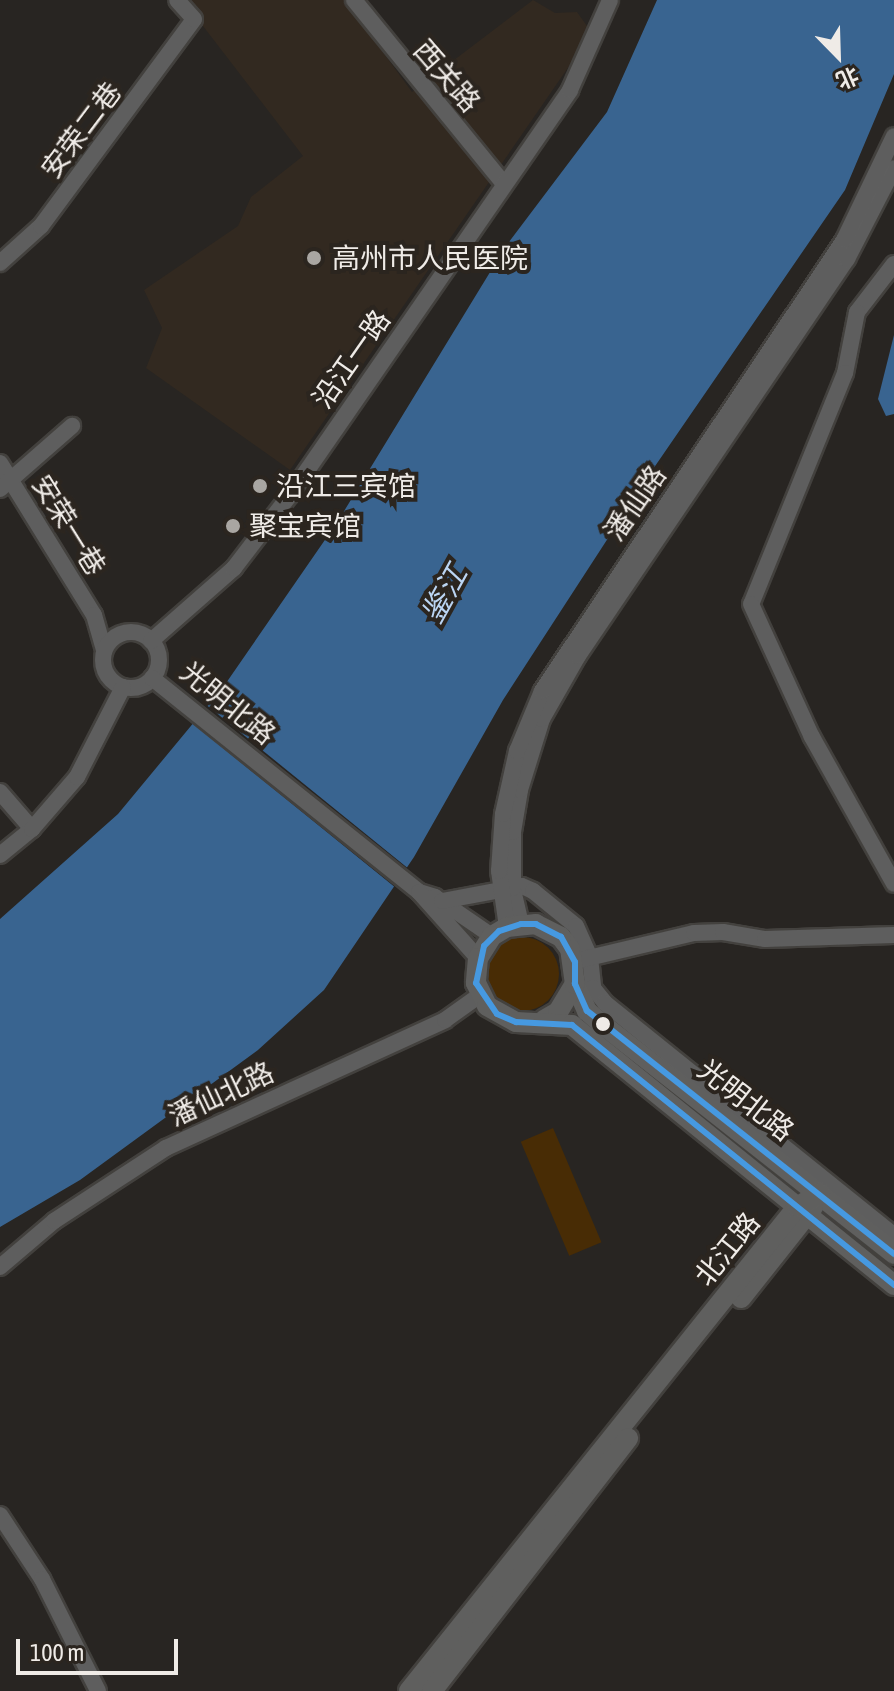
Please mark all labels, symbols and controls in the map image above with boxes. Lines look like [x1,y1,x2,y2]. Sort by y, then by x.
north arrow [798,16,878,96]
street label: 西关路 [407,33,487,119]
text: 北 [832,62,863,94]
street label: 安荣二巷 [34,75,128,185]
place label: 高州市人民医院 [332,241,528,275]
marker: 高州市人民医院 [303,247,325,269]
street label: 沿江一路 [305,303,397,415]
street label: 潘仙路 [597,459,673,547]
street label: 安荣一巷 [25,469,113,581]
place label: 沿江三宾馆 [276,469,416,503]
marker: 沿江三宾馆 [251,477,269,495]
place label: 聚宝宾馆 [249,509,361,543]
marker: 聚宝宾馆 [224,517,242,535]
water label: 鉴江 [414,559,474,629]
street label: 光明北路 [174,655,282,751]
unlabelled marker [595,1016,611,1032]
street label: 光明北路 [692,1052,800,1148]
street label: 潘仙北路 [163,1055,279,1133]
street label: 北江路 [688,1206,766,1292]
scale bar [20,1623,182,1673]
text: 100 m [30,1639,84,1666]

